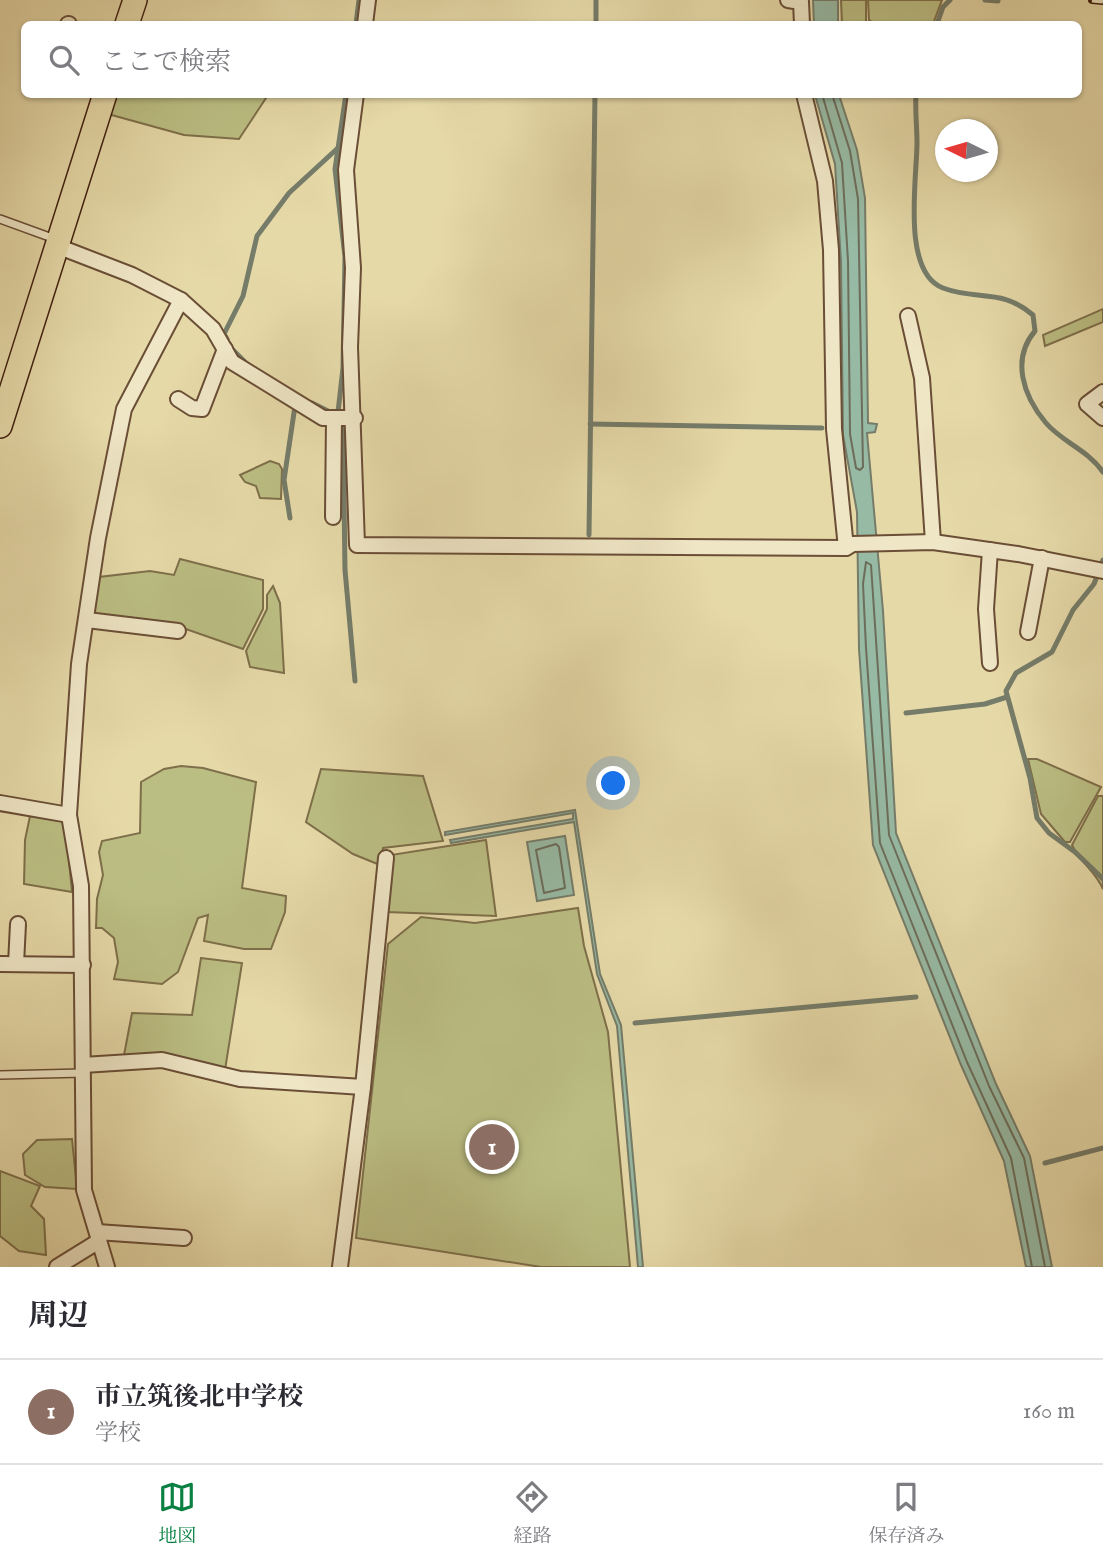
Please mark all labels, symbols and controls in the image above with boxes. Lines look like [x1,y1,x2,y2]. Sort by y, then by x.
search box [21,21,1082,98]
icon: search [45,41,83,79]
text: ここで検索 [101,46,231,79]
north arrow [935,119,998,182]
your location [596,766,630,800]
pin: 1 [469,1121,515,1173]
text: 周辺 [28,1298,88,1336]
text: 市立筑後北中学校 [95,1381,303,1414]
text: 1 [47,1397,55,1426]
text: 160 m [1023,1397,1075,1426]
text: 学校 [95,1419,141,1448]
tab: 地図 [158,1478,197,1549]
tab: 経路 [513,1478,552,1549]
tab: 保存済み [868,1478,945,1549]

